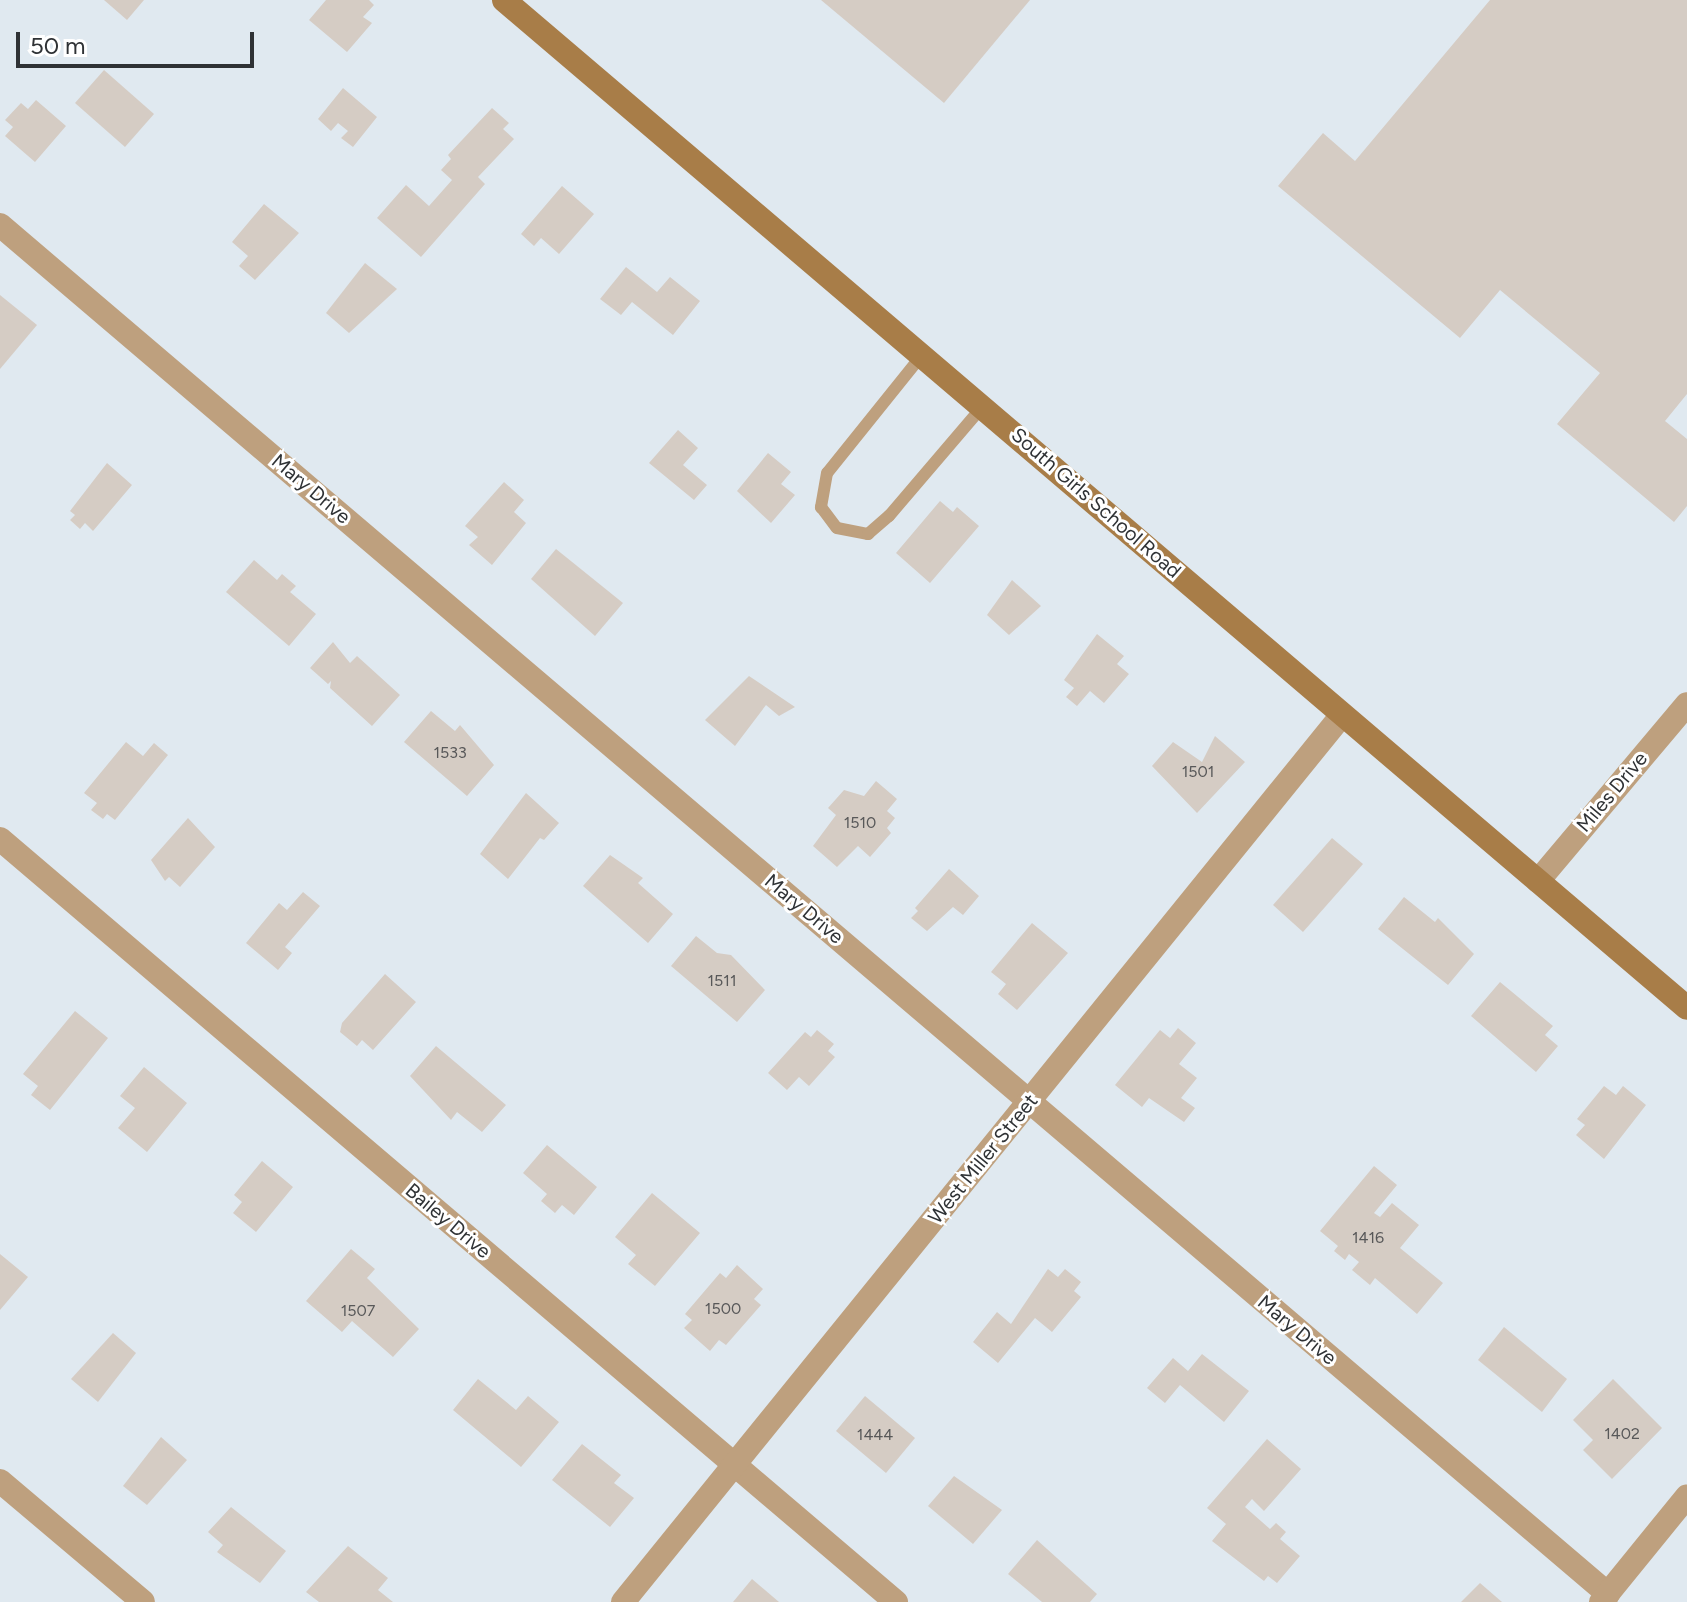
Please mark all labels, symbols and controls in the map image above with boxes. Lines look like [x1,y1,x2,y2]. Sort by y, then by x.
scale bar [20,16,258,66]
text: 50 m [30,31,86,60]
street label: South Girls School Road [1006,423,1186,583]
street label: Mary Drive [267,449,355,529]
house number: 1533 [433,743,467,763]
street label: Miles Drive [1572,747,1652,837]
house number: 1501 [1182,762,1214,782]
house number: 1510 [844,813,876,833]
street label: Mary Drive [760,869,848,949]
house number: 1511 [707,971,737,991]
street label: West Miller Street [923,1089,1043,1229]
street label: Bailey Drive [401,1178,495,1264]
house number: 1416 [1352,1228,1384,1248]
street label: Mary Drive [1253,1290,1341,1370]
house number: 1500 [705,1299,741,1319]
house number: 1507 [341,1301,375,1321]
house number: 1402 [1604,1424,1640,1444]
house number: 1444 [857,1425,893,1445]

